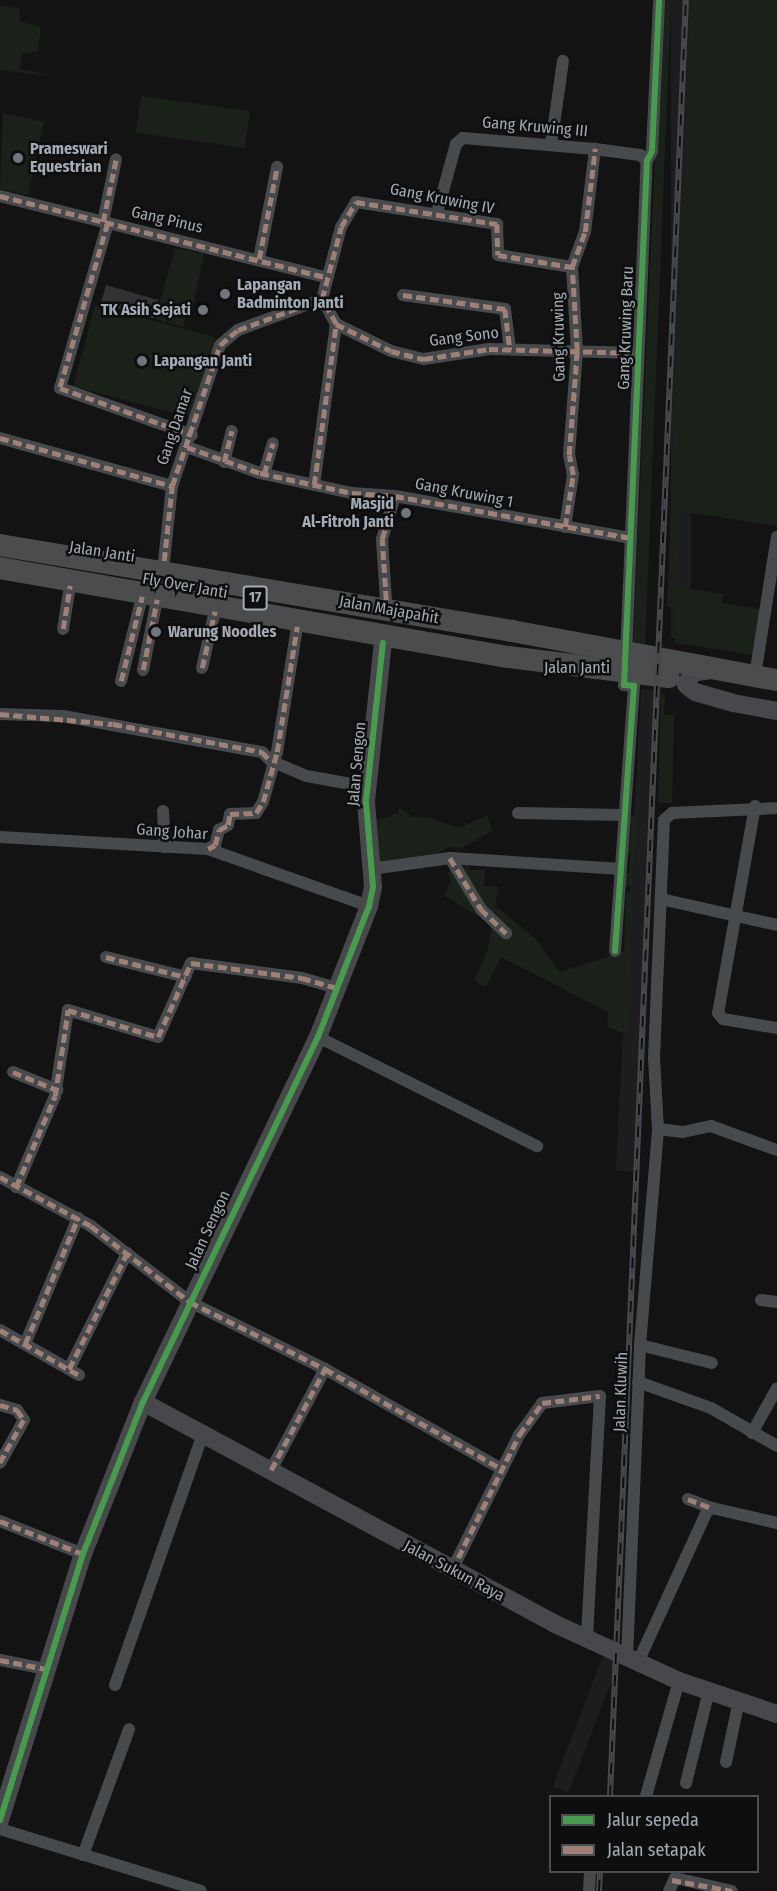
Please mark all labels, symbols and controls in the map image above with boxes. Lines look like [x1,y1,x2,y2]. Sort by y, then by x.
street label: Gang Kruwing III [481,113,589,141]
place label: Prameswari Equestrian [30,139,108,177]
marker: Prameswari Equestrian [11,151,25,165]
street label: Gang Kruwing IV [388,179,496,219]
street label: Gang Pinus [129,202,205,238]
street label: Gang Kruwing Baru [614,266,638,390]
place label: Lapangan Badminton Janti [237,275,344,313]
marker: Lapangan Badminton Janti [218,287,232,301]
street label: Gang Kruwing [549,292,569,382]
place label: TK Asih Sejati [101,300,191,320]
marker: TK Asih Sejati [196,303,210,317]
street label: Gang Sono [428,323,500,351]
place label: Lapangan Janti [154,351,252,371]
marker: Lapangan Janti [135,354,149,368]
street label: Gang Damar [153,386,197,468]
street label: Gang Kruwing 1 [413,474,515,512]
place label: Masjid Al-Fitroh Janti [302,494,394,532]
marker: Masjid Al-Fitroh Janti [399,506,413,520]
street label: Jalan Janti [68,537,136,567]
street label: Fly Over Janti [141,569,229,603]
road number: 17 [242,586,268,610]
street label: Jalan Majapahit [338,592,440,628]
place label: Warung Noodles [168,622,276,642]
marker: Warung Noodles [149,625,163,639]
street label: Jalan Janti [544,658,610,678]
street label: Jalan Sengon [344,721,370,807]
street label: Gang Johar [136,820,208,844]
street label: Jalan Sengon [181,1188,235,1272]
street label: Jalan Kluwih [610,1352,632,1432]
street label: Jalan Sukun Raya [400,1536,508,1606]
legend [549,1795,759,1873]
text: Jalur sepeda [607,1809,699,1831]
text: Jalan setapak [607,1839,706,1861]

